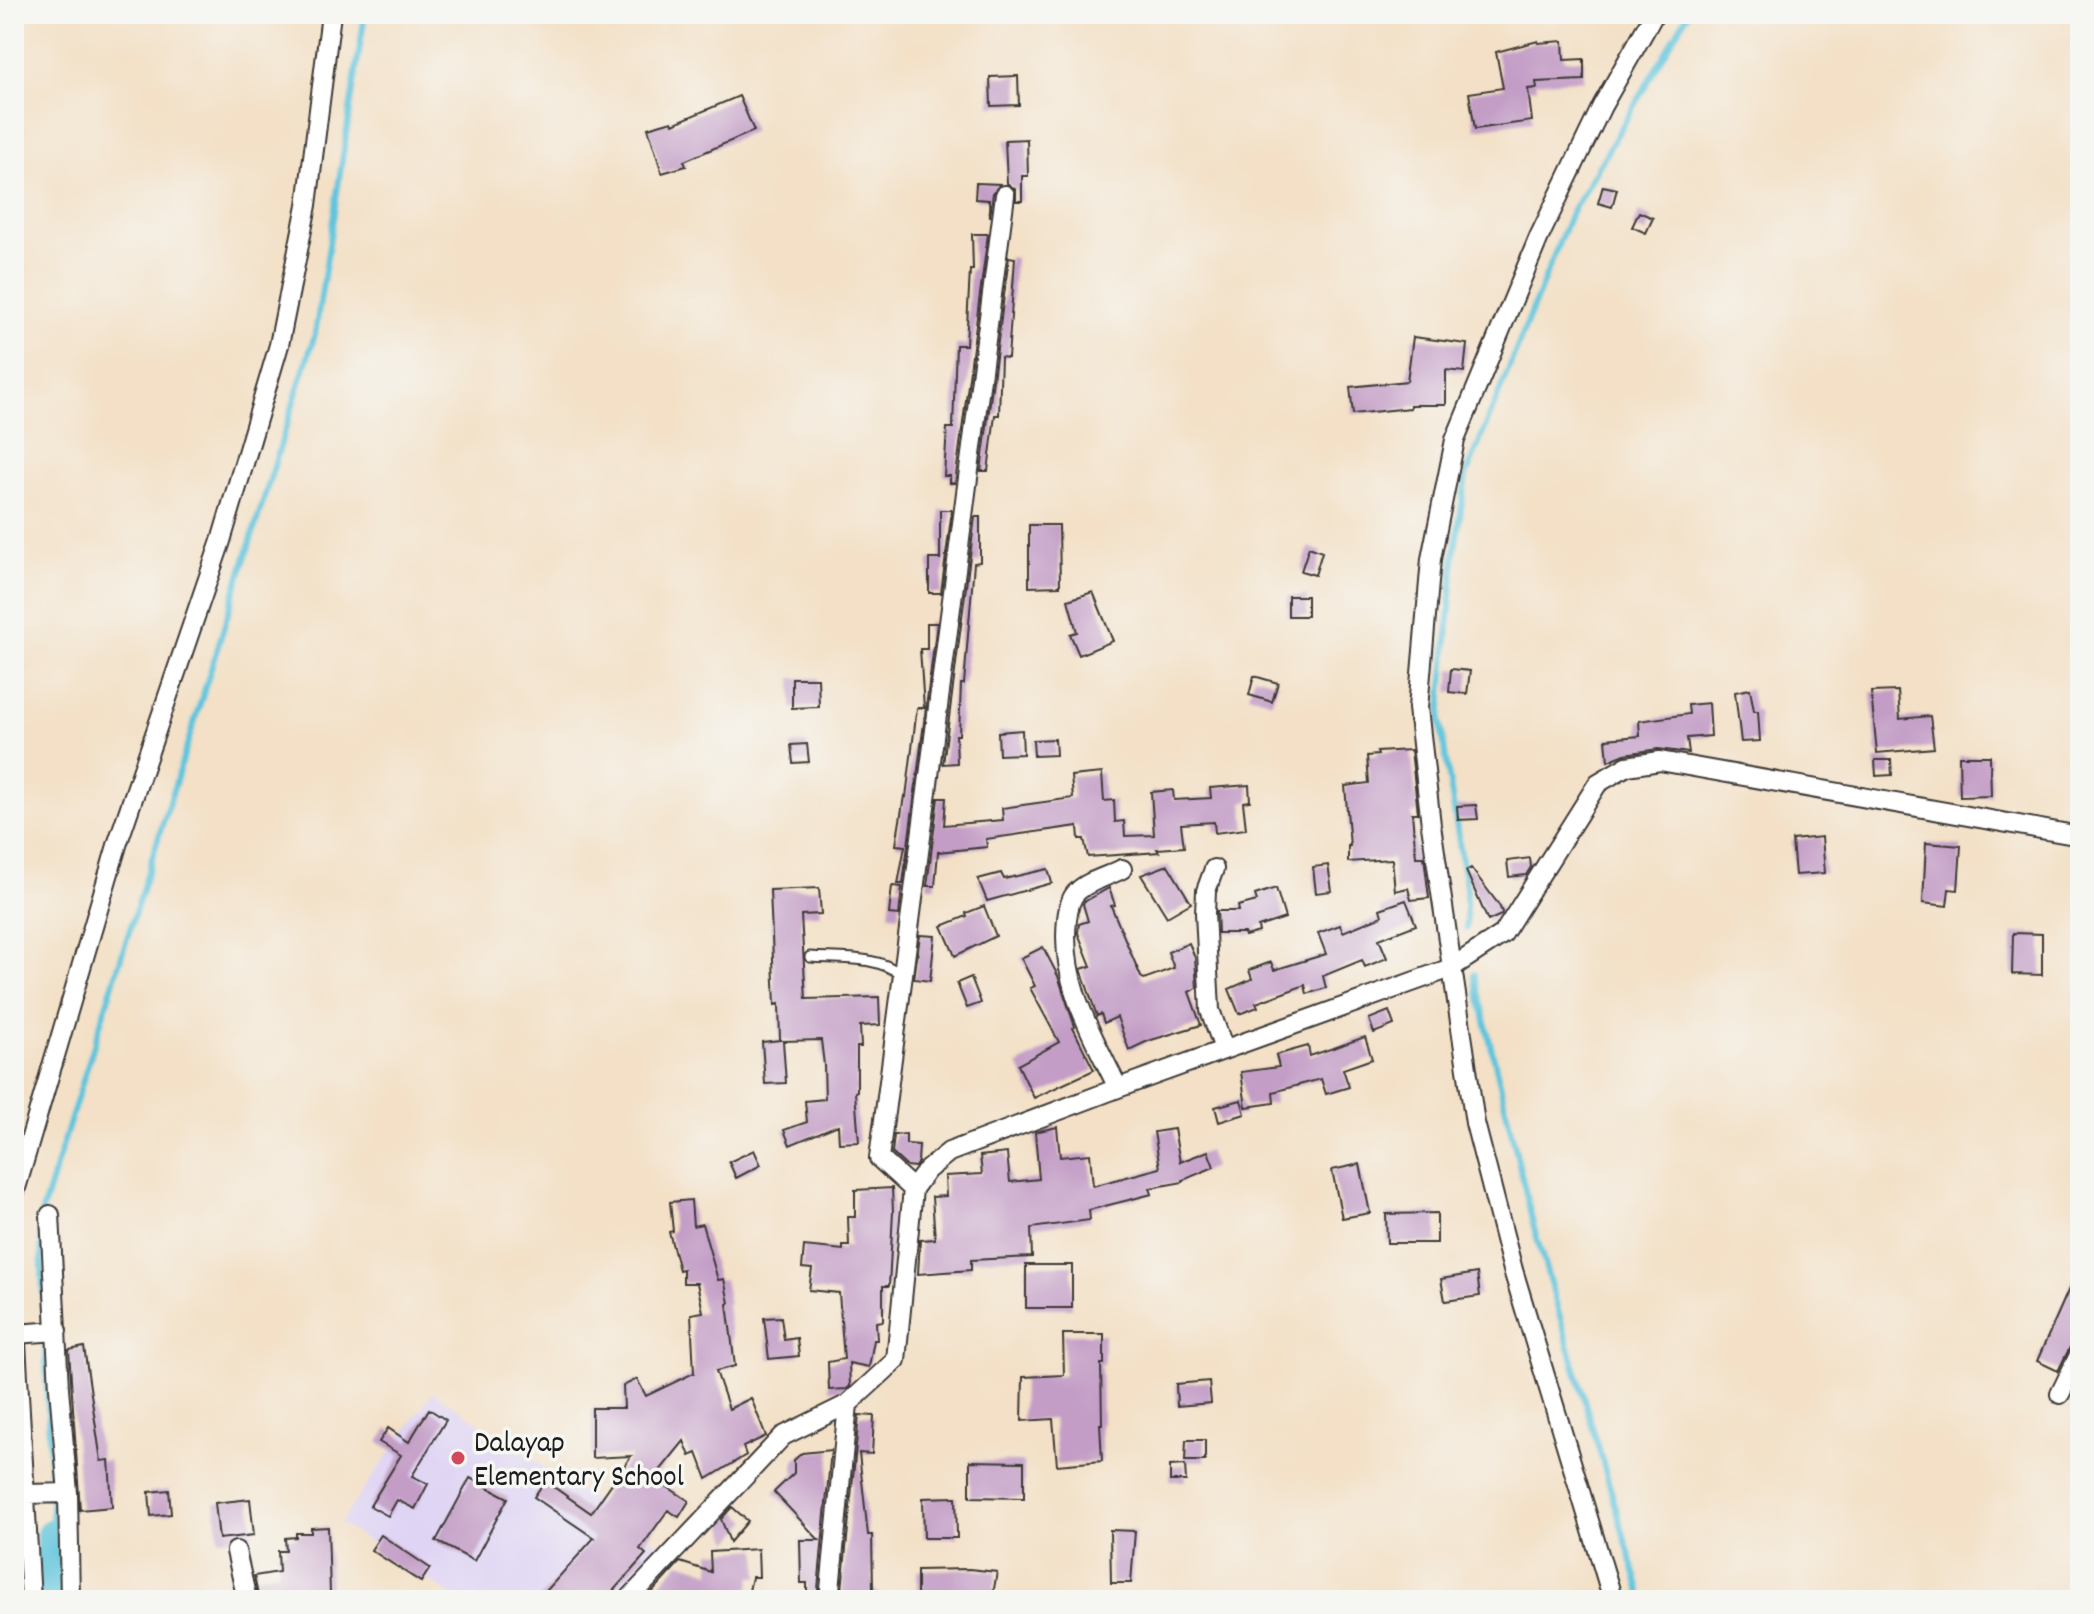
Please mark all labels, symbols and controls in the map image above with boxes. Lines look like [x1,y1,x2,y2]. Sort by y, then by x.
place label: Dalayap Elementary School [474,1424,684,1501]
marker: Dalayap Elementary School [449,1449,467,1467]

